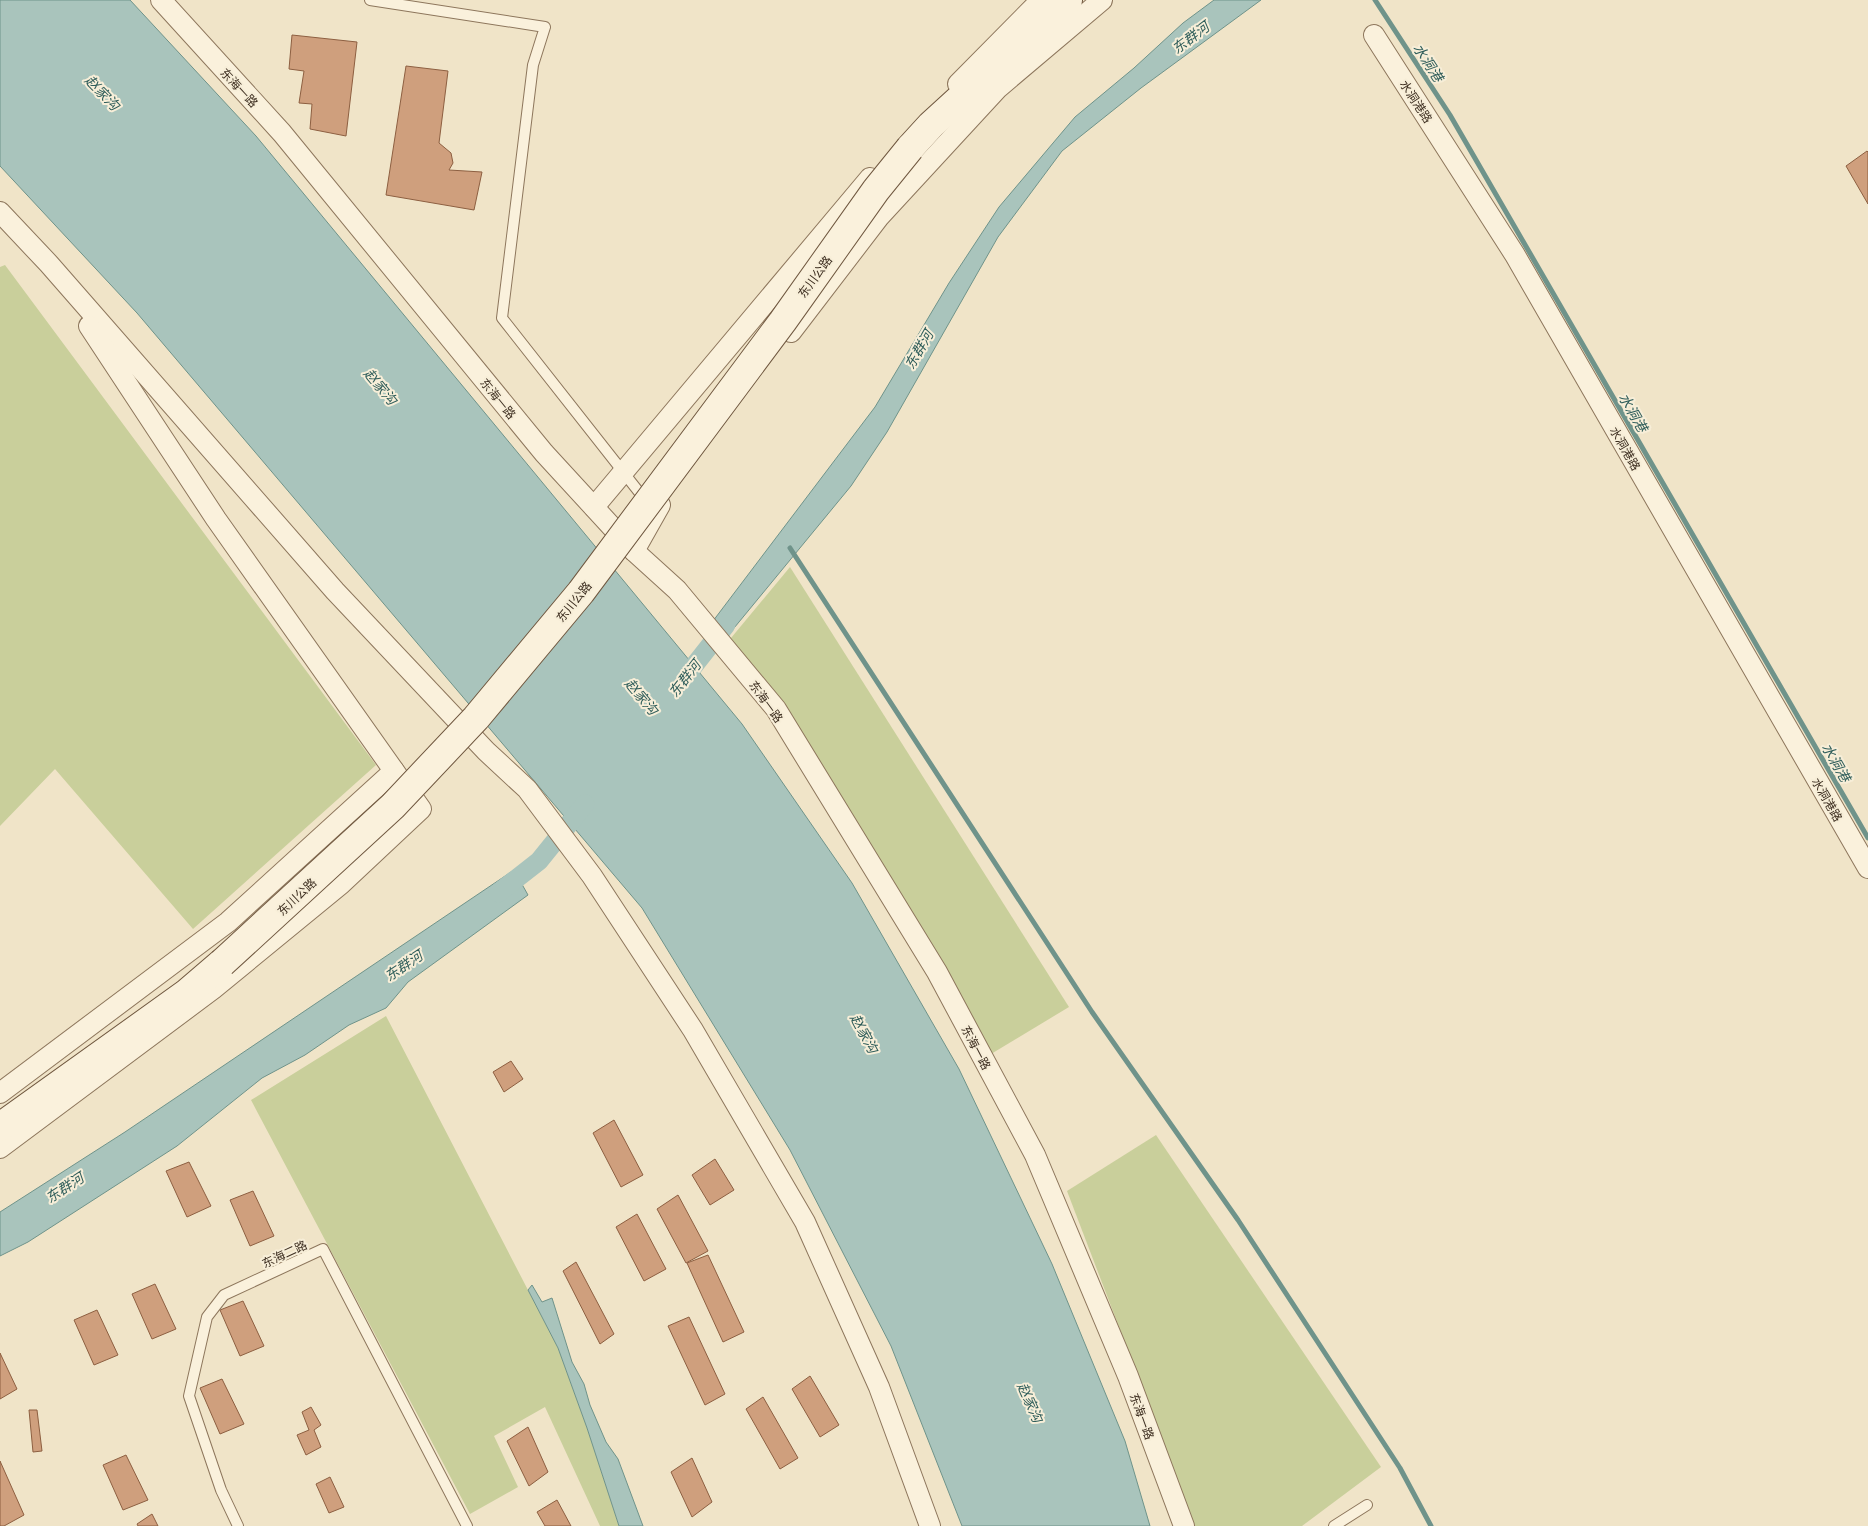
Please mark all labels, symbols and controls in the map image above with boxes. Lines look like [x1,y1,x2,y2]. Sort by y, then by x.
water label: 东群河 [1167,15,1215,58]
water label: 水洞港 [1409,39,1450,87]
street label: 东海一路 [217,64,263,110]
water label: 赵家沟 [81,70,126,115]
street label: 水洞港路 [1397,76,1437,126]
street label: 东川公路 [793,252,835,300]
water label: 东群河 [899,323,939,372]
water label: 赵家沟 [360,363,403,410]
street label: 东海一路 [477,374,521,422]
water label: 水洞港 [1615,389,1654,437]
street label: 水洞港路 [1607,423,1645,473]
street label: 东川公路 [551,577,595,625]
water label: 东群河 [663,653,707,701]
water label: 赵家沟 [621,673,664,720]
street label: 东海一路 [746,677,788,725]
water label: 水洞港 [1818,739,1857,787]
street label: 水洞港路 [1809,774,1847,824]
street label: 东川公路 [273,873,319,919]
water label: 东群河 [380,943,428,985]
water label: 赵家沟 [846,1010,885,1058]
street label: 东海一路 [958,1022,996,1072]
water label: 东群河 [41,1166,90,1207]
street label: 东海二路 [259,1235,309,1271]
water label: 赵家沟 [1013,1379,1049,1427]
street label: 东海一路 [1127,1391,1159,1441]

